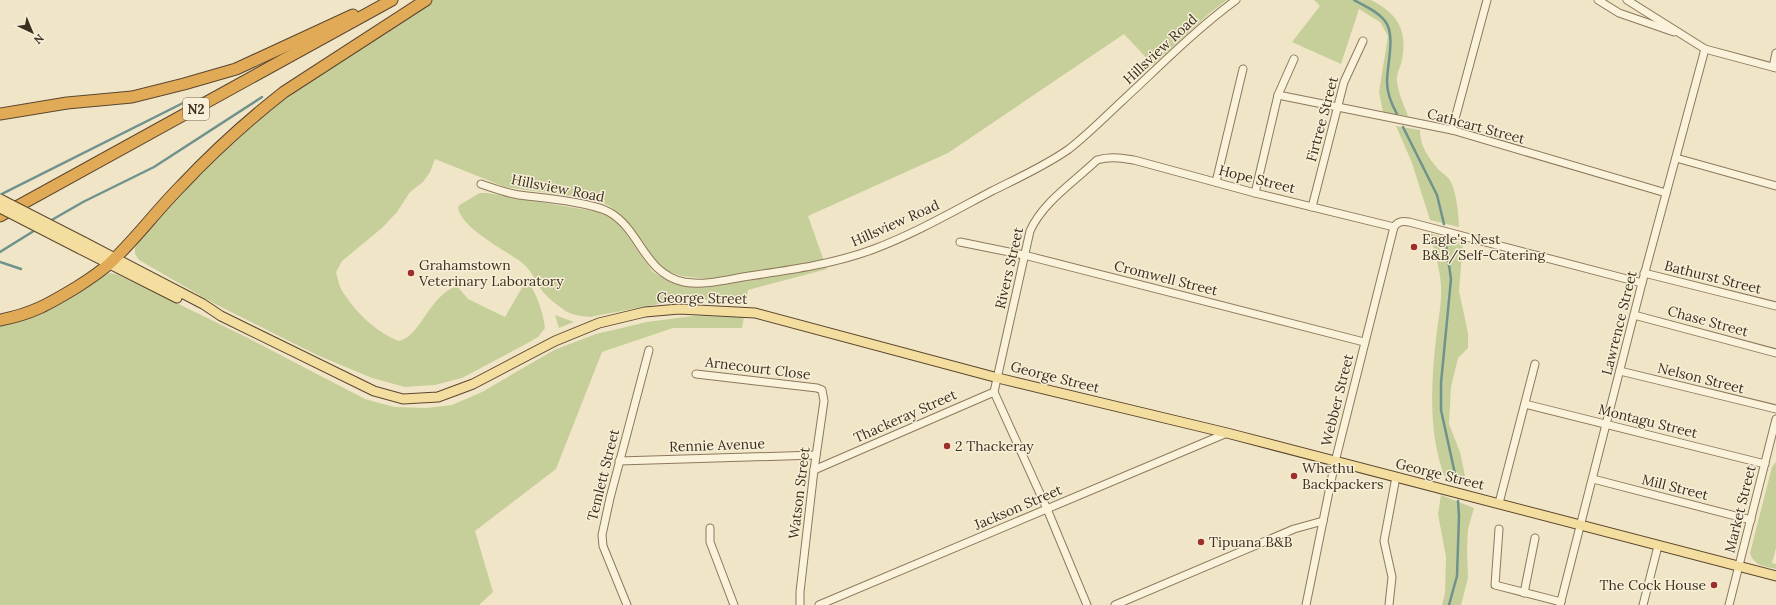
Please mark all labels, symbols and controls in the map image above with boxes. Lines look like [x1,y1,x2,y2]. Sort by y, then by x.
street label: Hillsview Road [1119,10,1201,88]
north arrow [12,12,52,52]
text: N [31,31,47,48]
street label: Firtree Street [1302,74,1342,164]
road number: N2 [183,98,209,120]
street label: Cathcart Street [1425,104,1527,148]
street label: Hope Street [1217,161,1298,197]
street label: Hillsview Road [510,170,606,206]
street label: Hillsview Road [848,196,942,250]
street label: Rivers Street [991,225,1027,311]
place label: Eagle's Nest B&B/Self-Catering [1422,230,1545,264]
marker: Eagle's Nest B&B/Self-Catering [1409,242,1419,252]
place label: Grahamstown Veterinary Laboratory [418,256,564,290]
street label: Cromwell Street [1112,256,1220,300]
street label: Bathurst Street [1663,256,1764,298]
marker: Grahamstown Veterinary Laboratory [406,268,416,278]
street label: Lawrence Street [1597,268,1641,377]
street label: George Street [656,288,748,308]
street label: Chase Street [1666,302,1751,341]
street label: Arnecourt Close [703,352,812,383]
street label: Webber Street [1317,352,1357,448]
street label: George Street [1009,357,1102,397]
street label: Nelson Street [1656,359,1747,398]
street label: Thackeray Street [851,385,960,447]
street label: Montagu Street [1597,400,1700,442]
street label: Temlett Street [583,427,623,523]
street label: Rennie Avenue [669,434,766,456]
place label: 2 Thackeray [955,437,1034,455]
marker: 2 Thackeray [942,441,952,451]
street label: Watson Street [784,445,814,540]
street label: George Street [1394,454,1487,494]
place label: Whethu Backpackers [1302,459,1383,493]
street label: Market Street [1720,463,1760,555]
street label: Mill Street [1640,470,1711,504]
marker: Whethu Backpackers [1289,471,1299,481]
street label: Jackson Street [970,480,1065,534]
place label: Tipuana B&B [1209,533,1293,551]
marker: Tipuana B&B [1196,537,1206,547]
place label: The Cock House [1600,576,1706,594]
marker: The Cock House [1709,580,1719,590]

